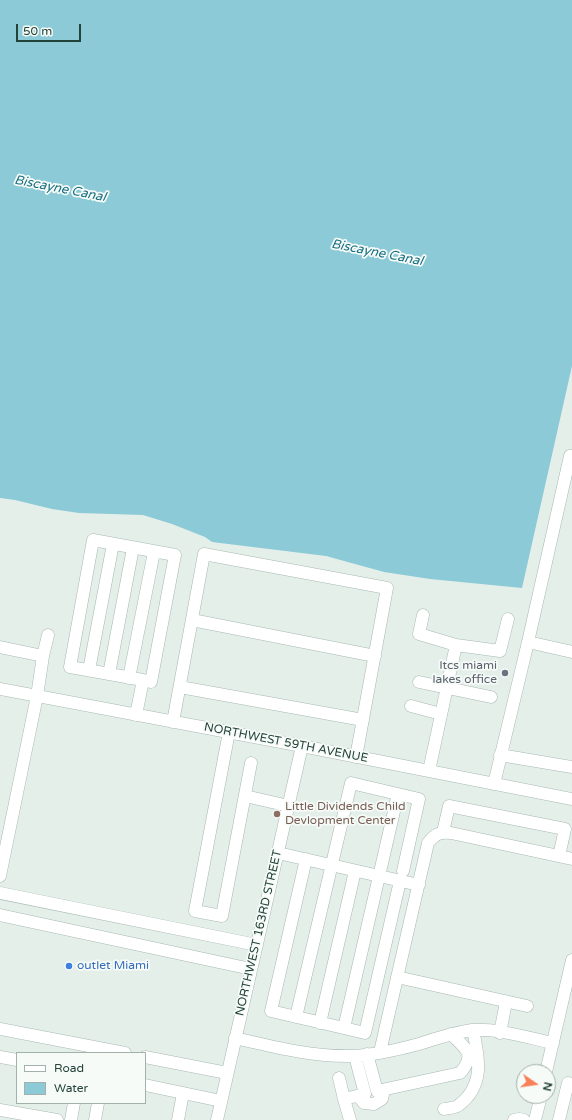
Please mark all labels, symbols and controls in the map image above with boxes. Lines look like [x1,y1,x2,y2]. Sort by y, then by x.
scale bar [18,16,83,42]
text: 50 m [23,24,52,38]
water label: Biscayne Canal [13,172,107,206]
water label: Biscayne Canal [330,236,424,270]
place label: ltcs miami lakes office [432,659,497,687]
marker: ltcs miami lakes office [500,668,510,678]
street label: NORTHWEST 59TH AVENUE [203,720,369,766]
place label: Little Dividends Child Devlopment Center [285,800,406,828]
marker: Little Dividends Child Devlopment Center [272,809,282,819]
street label: NORTHWEST 163RD STREET [233,848,285,1018]
place label: outlet Miami [77,959,149,973]
marker: outlet Miami [64,961,74,971]
legend [16,1052,146,1104]
text: Road [54,1061,84,1075]
north arrow [516,1064,556,1104]
text: Water [54,1081,88,1095]
text: N [540,1081,555,1092]

